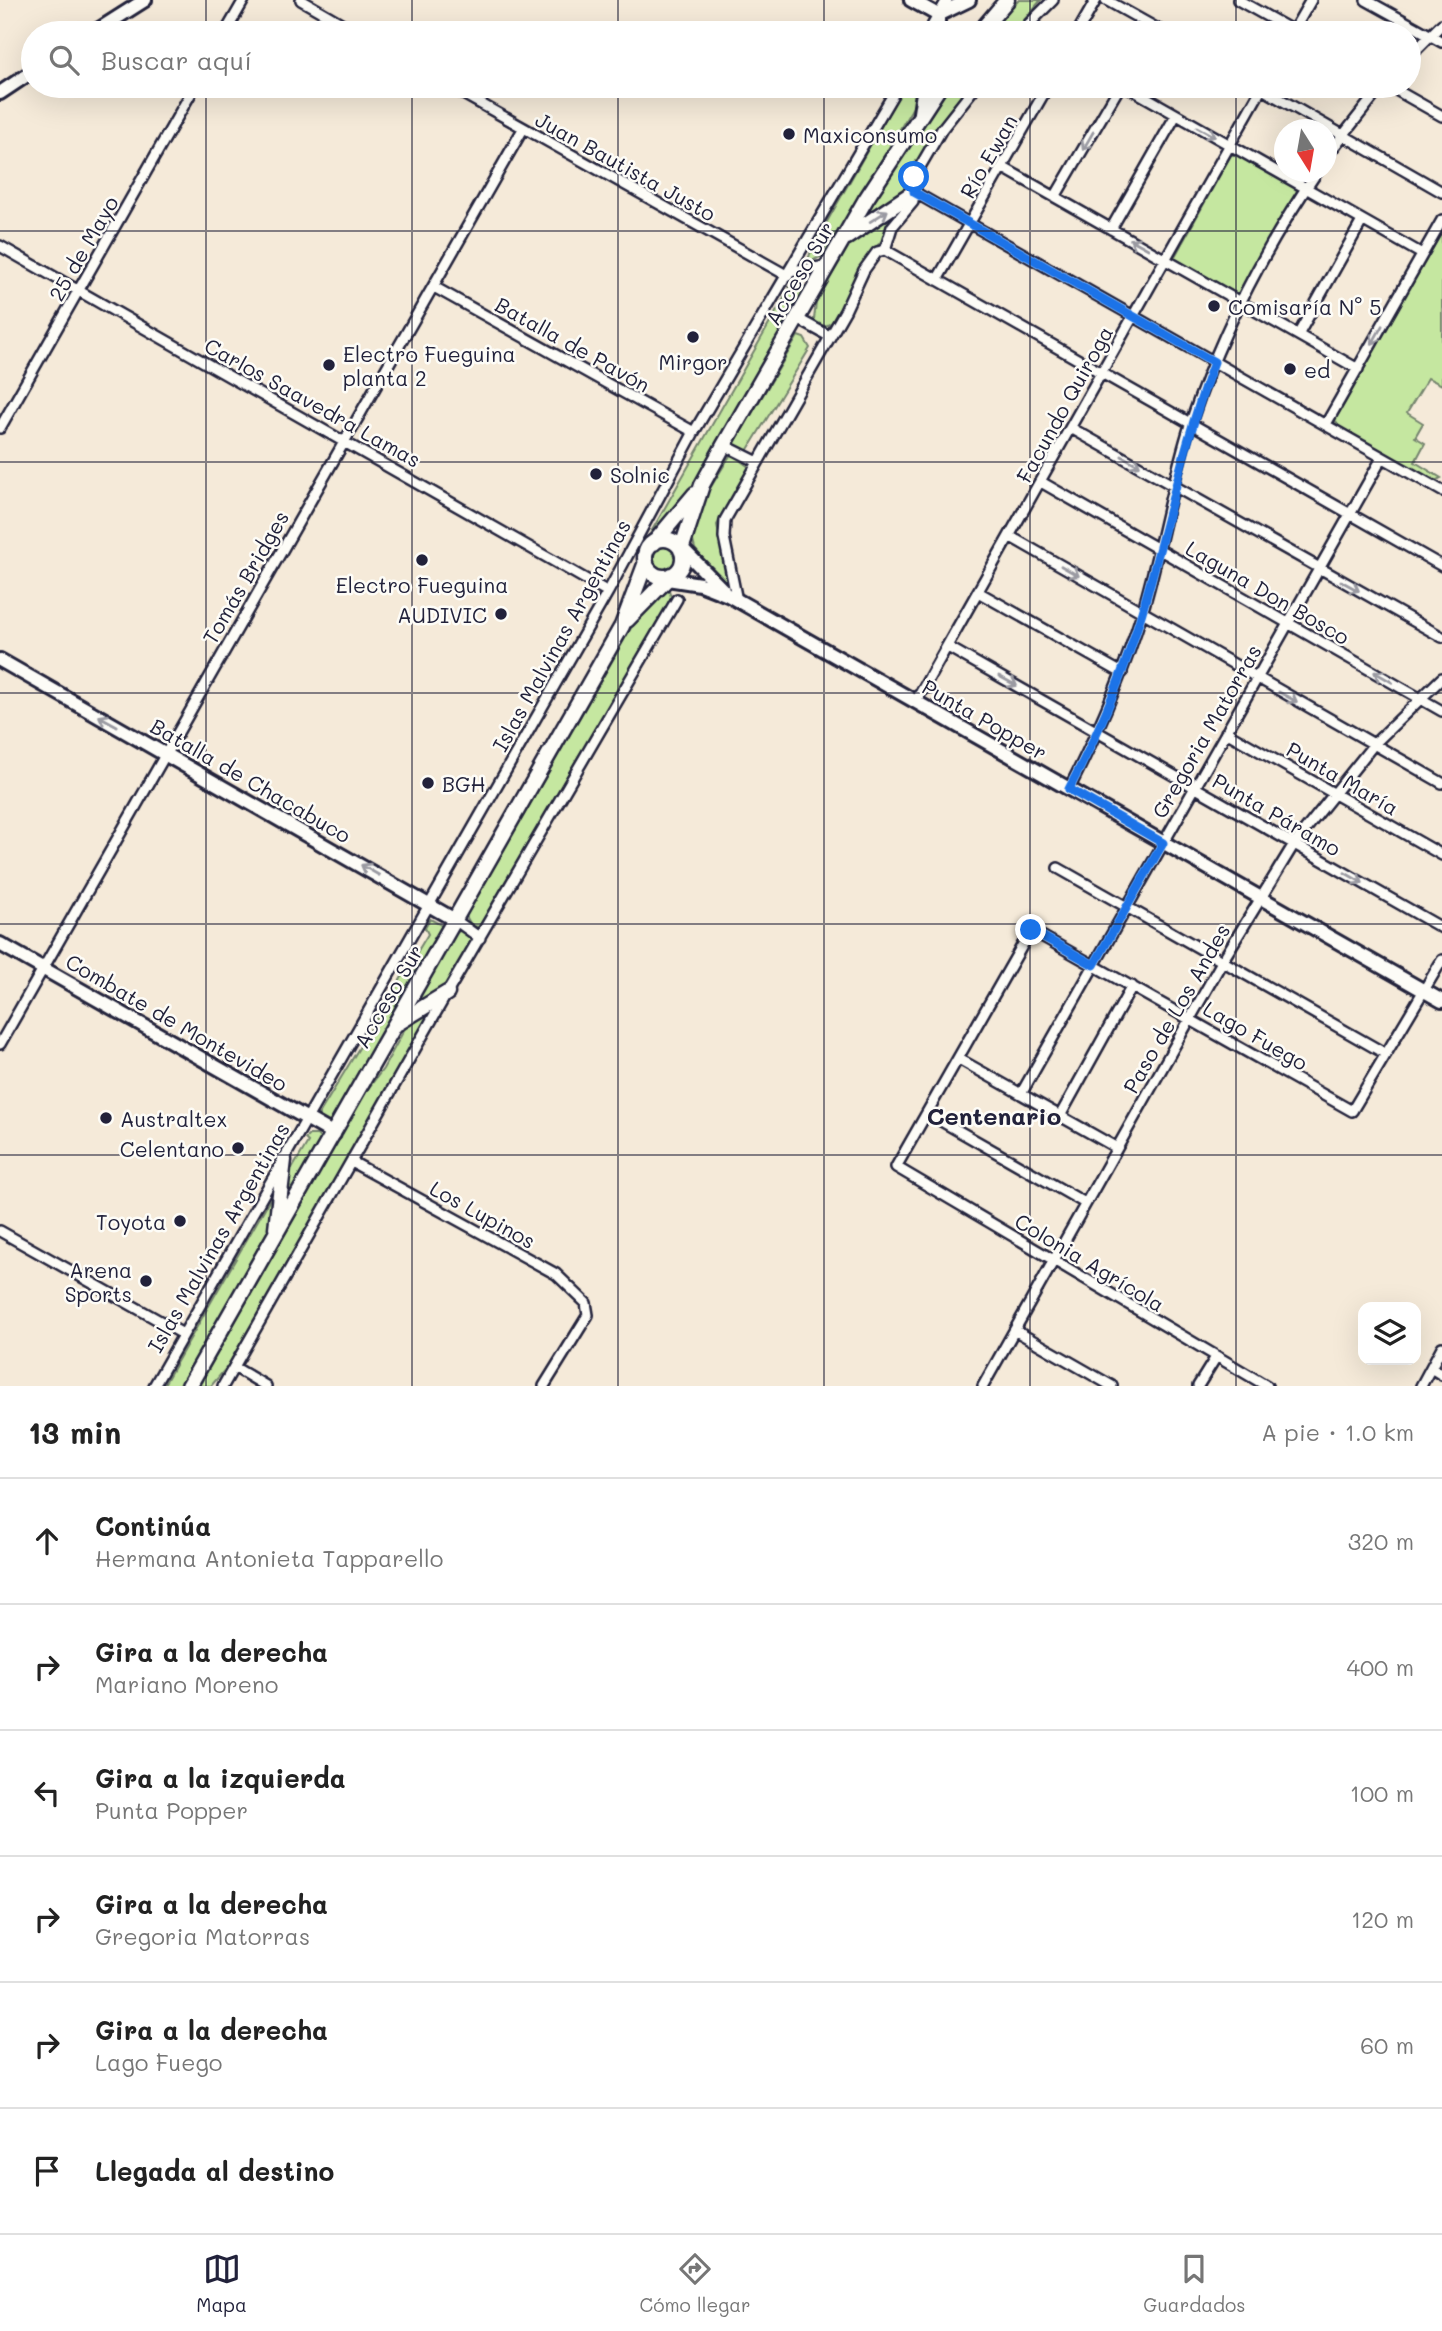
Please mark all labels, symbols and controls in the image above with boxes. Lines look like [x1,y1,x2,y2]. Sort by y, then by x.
search box [21,21,1421,98]
icon: search [45,41,83,79]
text: Buscar aquí [101,43,252,77]
street label: Juan Bautista Justo [531,105,721,227]
street label: Río Ewan [953,109,1023,203]
north arrow [1274,119,1337,182]
place label: Maxiconsumo [803,121,937,148]
marker: Maxiconsumo [781,126,797,142]
one-way arrow [1195,126,1216,139]
one-way arrow [1080,131,1094,151]
route start [898,161,929,192]
street label: 25 de Mayo [42,191,124,305]
one-way arrow [869,209,889,223]
street label: Acceso Sur [758,216,840,330]
one-way arrow [1129,237,1149,251]
street label: Batalla de Pavón [491,290,655,398]
place label: Comisaría N° 5 [1228,293,1381,320]
marker: Comisaría N° 5 [1206,298,1222,314]
street label: Facundo Quiroga [1010,321,1118,487]
one-way arrow [1370,324,1383,345]
marker: Mirgor [685,329,701,345]
street label: Carlos Saavedra Lamas [200,331,426,473]
place label: Electro Fueguina planta 2 [343,340,516,391]
place label: Mirgor [659,348,727,375]
place label: ed [1304,356,1330,383]
marker: Electro Fueguina planta 2 [321,357,337,373]
marker: ed [1282,361,1298,377]
one-way arrow [1120,454,1140,468]
place label: Solnic [610,461,670,488]
marker: Solnic [588,466,604,482]
street label: Tomás Bridges [196,505,294,649]
street label: Islas Malvinas Argentinas [486,514,636,756]
street label: Laguna Don Bosco [1181,534,1355,650]
marker: Electro Fueguina [414,552,430,568]
one-way arrow [1059,564,1079,578]
place label: Electro Fueguina [336,571,508,598]
one-way arrow [1339,580,1360,593]
place label: AUDIVIC [397,601,487,628]
marker: AUDIVIC [493,606,509,622]
street label: Gregoria Matorras [1145,639,1267,823]
one-way arrow [1373,670,1393,684]
street label: Punta Popper [918,672,1052,766]
one-way arrow [997,674,1017,688]
one-way arrow [1278,690,1298,704]
street label: Batalla de Chacabuco [146,712,356,848]
one-way arrow [99,714,119,728]
street label: Punta María [1282,735,1404,821]
street label: Punta Páramo [1208,766,1346,862]
place label: BGH [442,770,486,797]
marker: BGH [420,775,436,791]
one-way arrow [360,863,380,877]
one-way arrow [1344,871,1364,885]
route end [1015,914,1046,945]
street label: Paso de Los Andes [1116,918,1236,1098]
street label: Acceso Sur [347,939,429,1053]
street label: Combate de Montevideo [61,947,293,1097]
street label: Lago Fuego [1199,994,1313,1076]
district label: Centenario [927,1100,1061,1131]
place label: Australtex [120,1105,227,1132]
marker: Australtex [98,1110,114,1126]
street label: Islas Malvinas Argentinas [141,1117,295,1357]
place label: Celentano [120,1135,224,1162]
marker: Celentano [230,1140,246,1156]
street label: Los Lupinos [425,1174,541,1254]
street label: Colonia Agrícola [1010,1207,1170,1317]
place label: Toyota [96,1208,166,1235]
marker: Toyota [172,1213,188,1229]
place label: Arena Sports [65,1256,132,1307]
marker: Arena Sports [138,1273,154,1289]
map controls [1358,1302,1421,1365]
button: layers [1358,1302,1421,1365]
text: 13 min [28,1412,121,1452]
text: A pie · 1.0 km [1261,1417,1414,1447]
text: Continúa [95,1509,211,1543]
icon: ahead [28,1522,66,1560]
text: 320 m [1348,1526,1414,1556]
text: Hermana Antonieta Tapparello [95,1543,443,1573]
text: Gira a la derecha [95,1635,328,1669]
icon: right [28,1648,66,1686]
text: 400 m [1346,1652,1414,1682]
text: Mariano Moreno [95,1669,278,1699]
text: Gira a la izquierda [95,1761,346,1795]
icon: left [28,1774,66,1812]
text: 100 m [1350,1778,1414,1808]
text: Punta Popper [95,1795,248,1825]
text: Gira a la derecha [95,1887,328,1921]
icon: right [28,1900,66,1938]
text: 120 m [1351,1904,1414,1934]
text: Gregoria Matorras [95,1921,310,1951]
text: Gira a la derecha [95,2013,328,2047]
icon: right [28,2026,66,2064]
text: 60 m [1360,2030,1414,2060]
text: Lago Fuego [95,2047,222,2077]
icon: arrive [28,2152,66,2190]
text: Llegada al destino [95,2154,334,2188]
tab: Mapa [196,2250,247,2317]
tab: Cómo llegar [640,2250,751,2317]
tab: Guardados [1143,2250,1246,2317]

